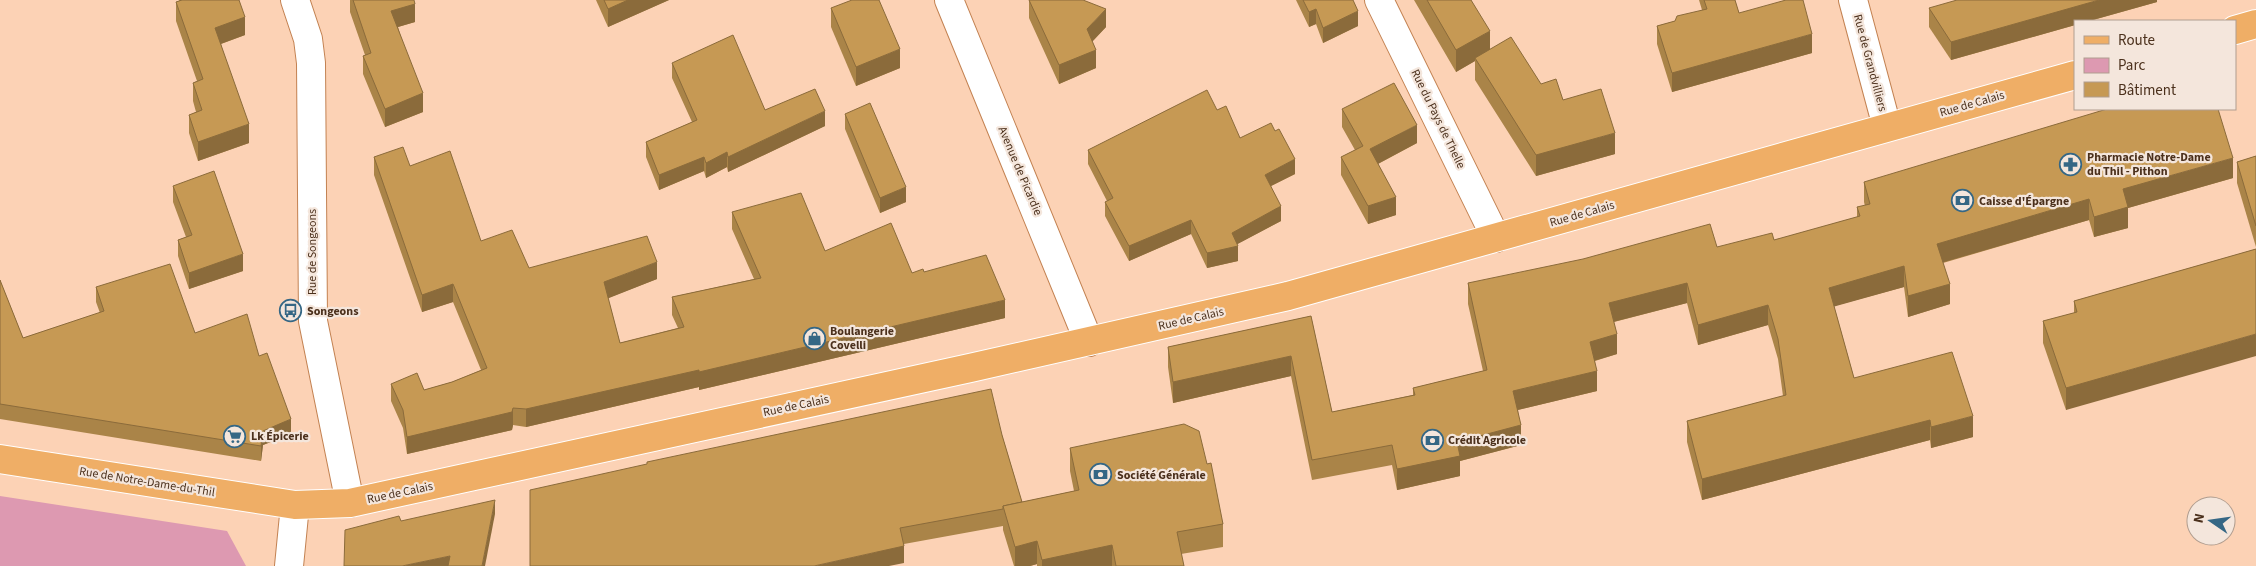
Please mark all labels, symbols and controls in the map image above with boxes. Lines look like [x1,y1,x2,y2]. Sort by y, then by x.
street label: Rue de Grandvilliers [1849,12,1891,114]
legend [2074,20,2236,110]
text: Route [2118,30,2155,51]
text: Parc [2118,55,2145,76]
street label: Rue du Pays de Thelle [1407,66,1469,172]
text: Bâtiment [2118,80,2176,101]
street label: Rue de Calais [1938,87,2006,121]
street label: Avenue de Picardie [994,124,1046,218]
place label: Pharmacie Notre-Dame du Thil - Pithon [2087,149,2211,180]
pharmacy icon: Pharmacie Notre-Dame du Thil - Pithon [2059,152,2083,176]
bank icon: Caisse d'Épargne [1951,189,1975,213]
place label: Caisse d'Épargne [1979,193,2069,210]
street label: Rue de Calais [1548,197,1616,231]
street label: Rue de Songeons [304,209,321,295]
bus stop icon: Songeons [279,299,303,323]
place label: Songeons [307,303,358,320]
street label: Rue de Calais [1157,303,1225,335]
place label: Boulangerie Covelli [830,323,894,354]
shop icon: Boulangerie Covelli [802,326,826,350]
street label: Rue de Calais [762,391,830,421]
supermarket icon: Lk Épicerie [223,424,247,448]
place label: Lk Épicerie [251,428,309,445]
bank icon: Crédit Agricole [1420,428,1444,452]
place label: Crédit Agricole [1448,432,1526,449]
street label: Rue de Notre-Dame-du-Thil [78,463,216,501]
bank icon: Société Générale [1089,463,1113,487]
place label: Société Générale [1117,467,1206,484]
street label: Rue de Calais [366,478,434,508]
north arrow [2186,496,2236,546]
text: N [2189,512,2210,525]

